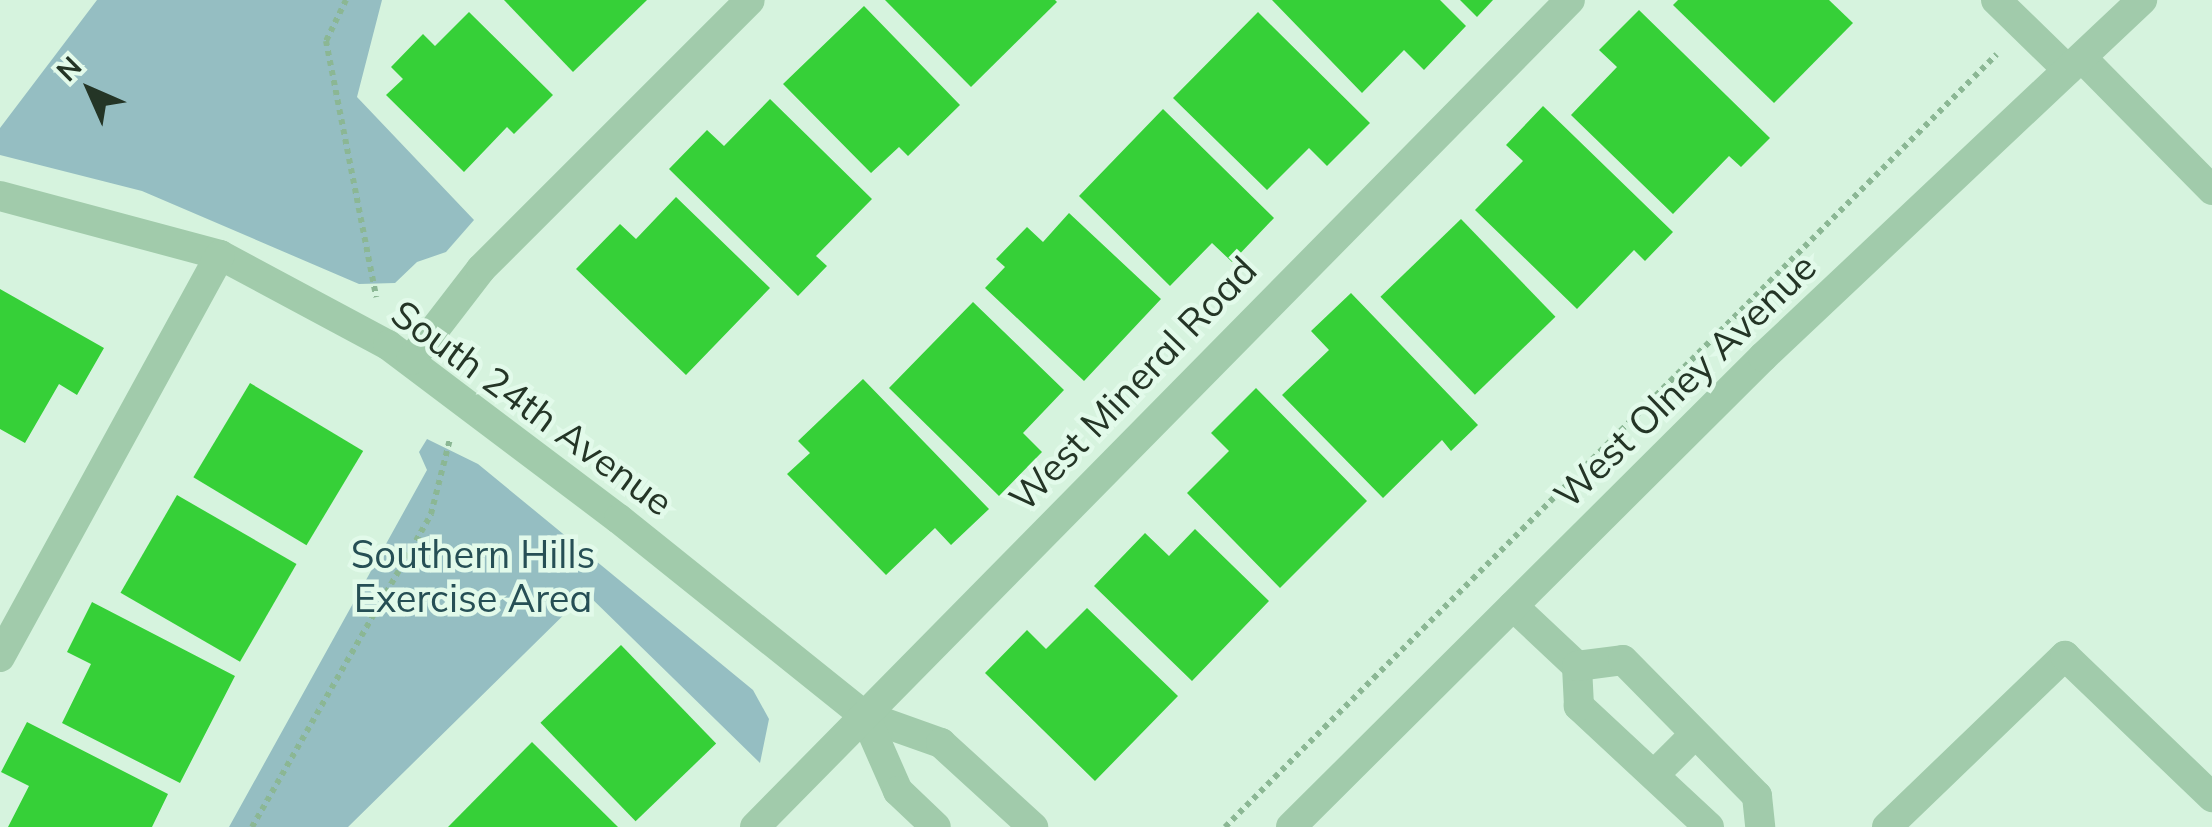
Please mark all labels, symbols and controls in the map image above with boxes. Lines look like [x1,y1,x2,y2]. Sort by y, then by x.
north arrow [40,40,140,140]
text: N [49,49,88,88]
street label: West Olney Avenue [1545,244,1825,518]
street label: West Mineral Road [1000,247,1266,521]
street label: South 24th Avenue [383,291,681,525]
park label: Southern Hills Exercise Area [351,532,595,622]

